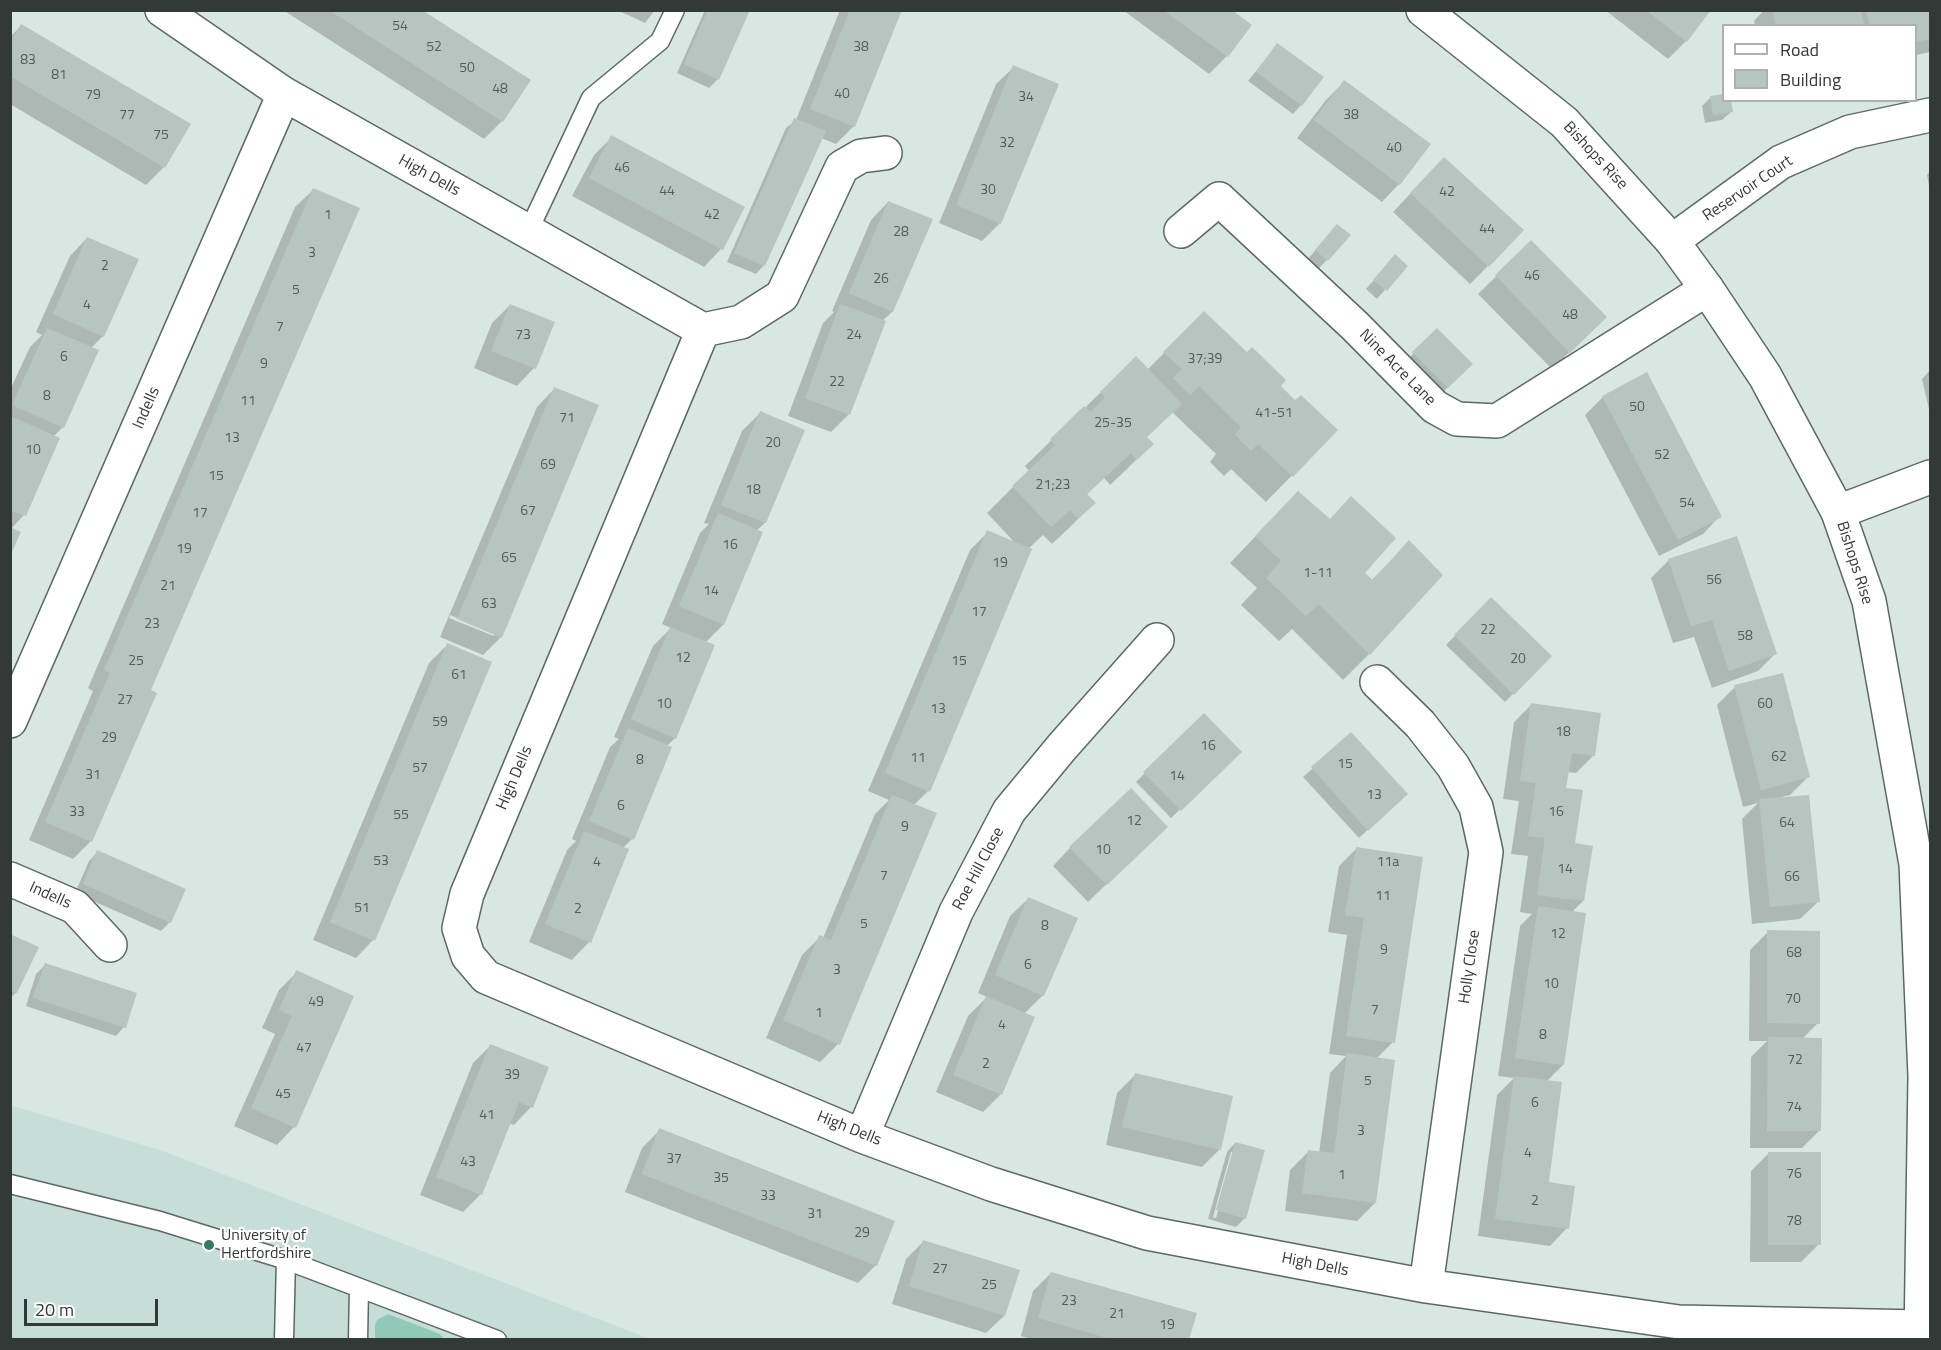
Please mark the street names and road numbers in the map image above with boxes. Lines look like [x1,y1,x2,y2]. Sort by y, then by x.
street label: Bishops Rise [1559,118,1631,194]
street label: High Dells [395,151,463,201]
street label: Reservoir Court [1700,152,1796,226]
street label: Nine Acre Lane [1355,326,1439,410]
street label: Indells [129,384,165,432]
street label: Bishops Rise [1832,519,1876,607]
street label: High Dells [493,743,537,813]
street label: Roe Hill Close [949,824,1009,914]
street label: Indells [26,878,74,914]
street label: Holly Close [1455,929,1485,1005]
street label: High Dells [814,1107,884,1151]
street label: High Dells [1280,1249,1350,1281]

